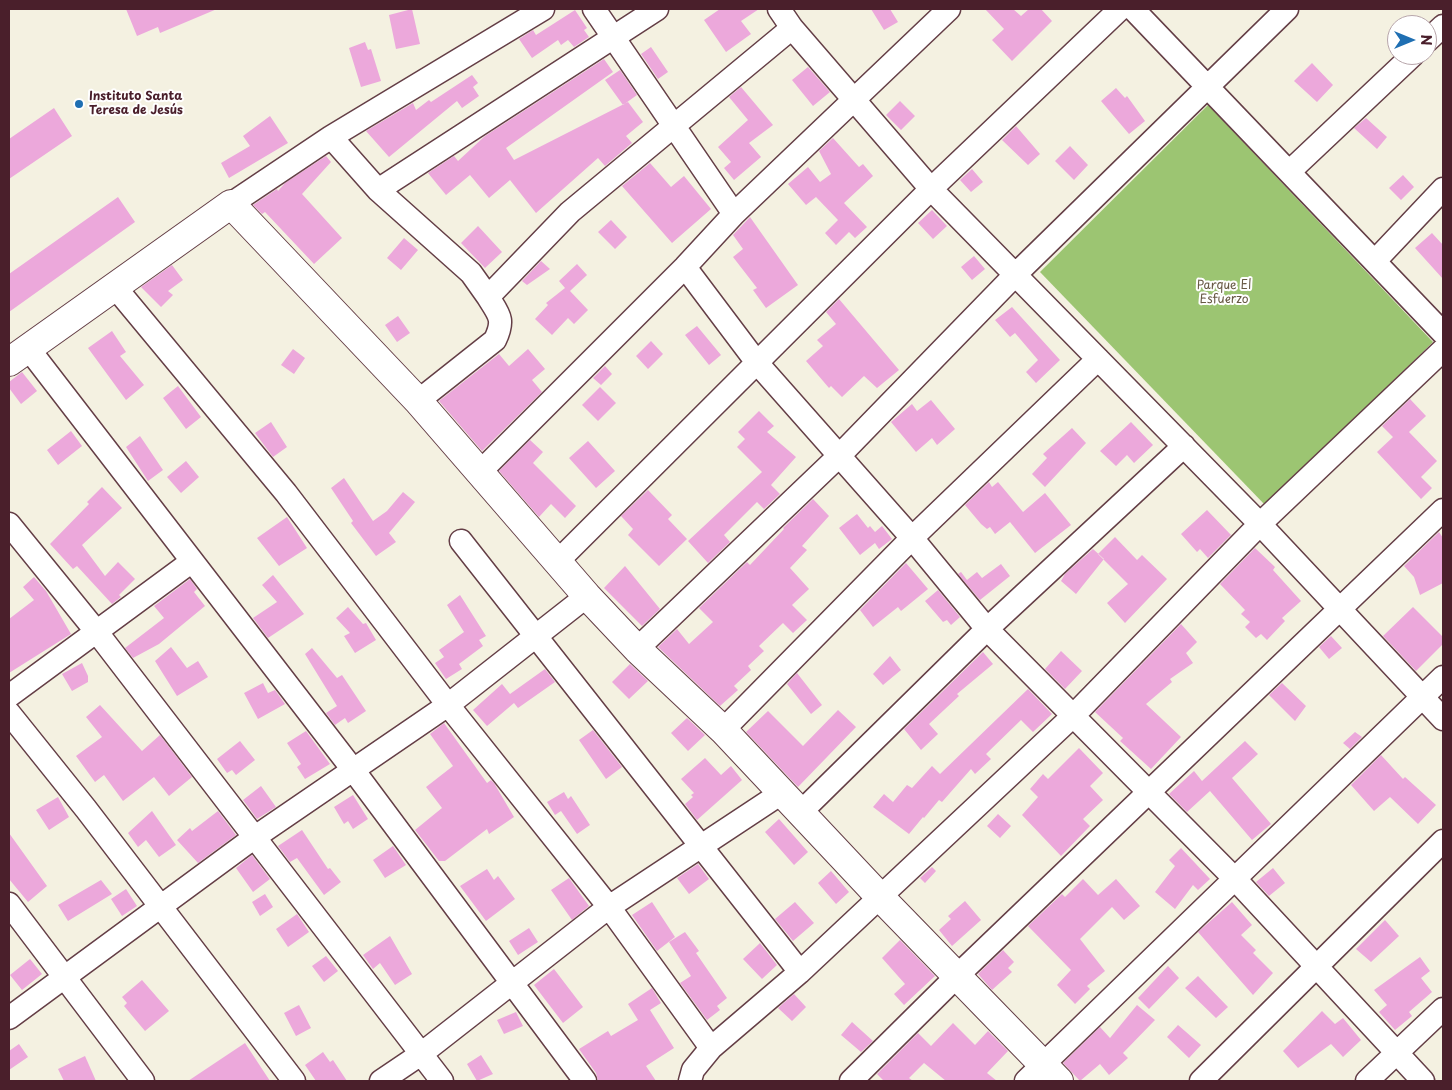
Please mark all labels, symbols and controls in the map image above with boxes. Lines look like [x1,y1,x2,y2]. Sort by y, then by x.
north arrow [1387,15,1437,65]
text: N [1416,34,1437,46]
place label: Instituto Santa Teresa de Jesús [89,90,183,118]
marker: Instituto Santa Teresa de Jesús [73,98,85,110]
park label: Parque El Esfuerzo [1197,279,1251,307]

